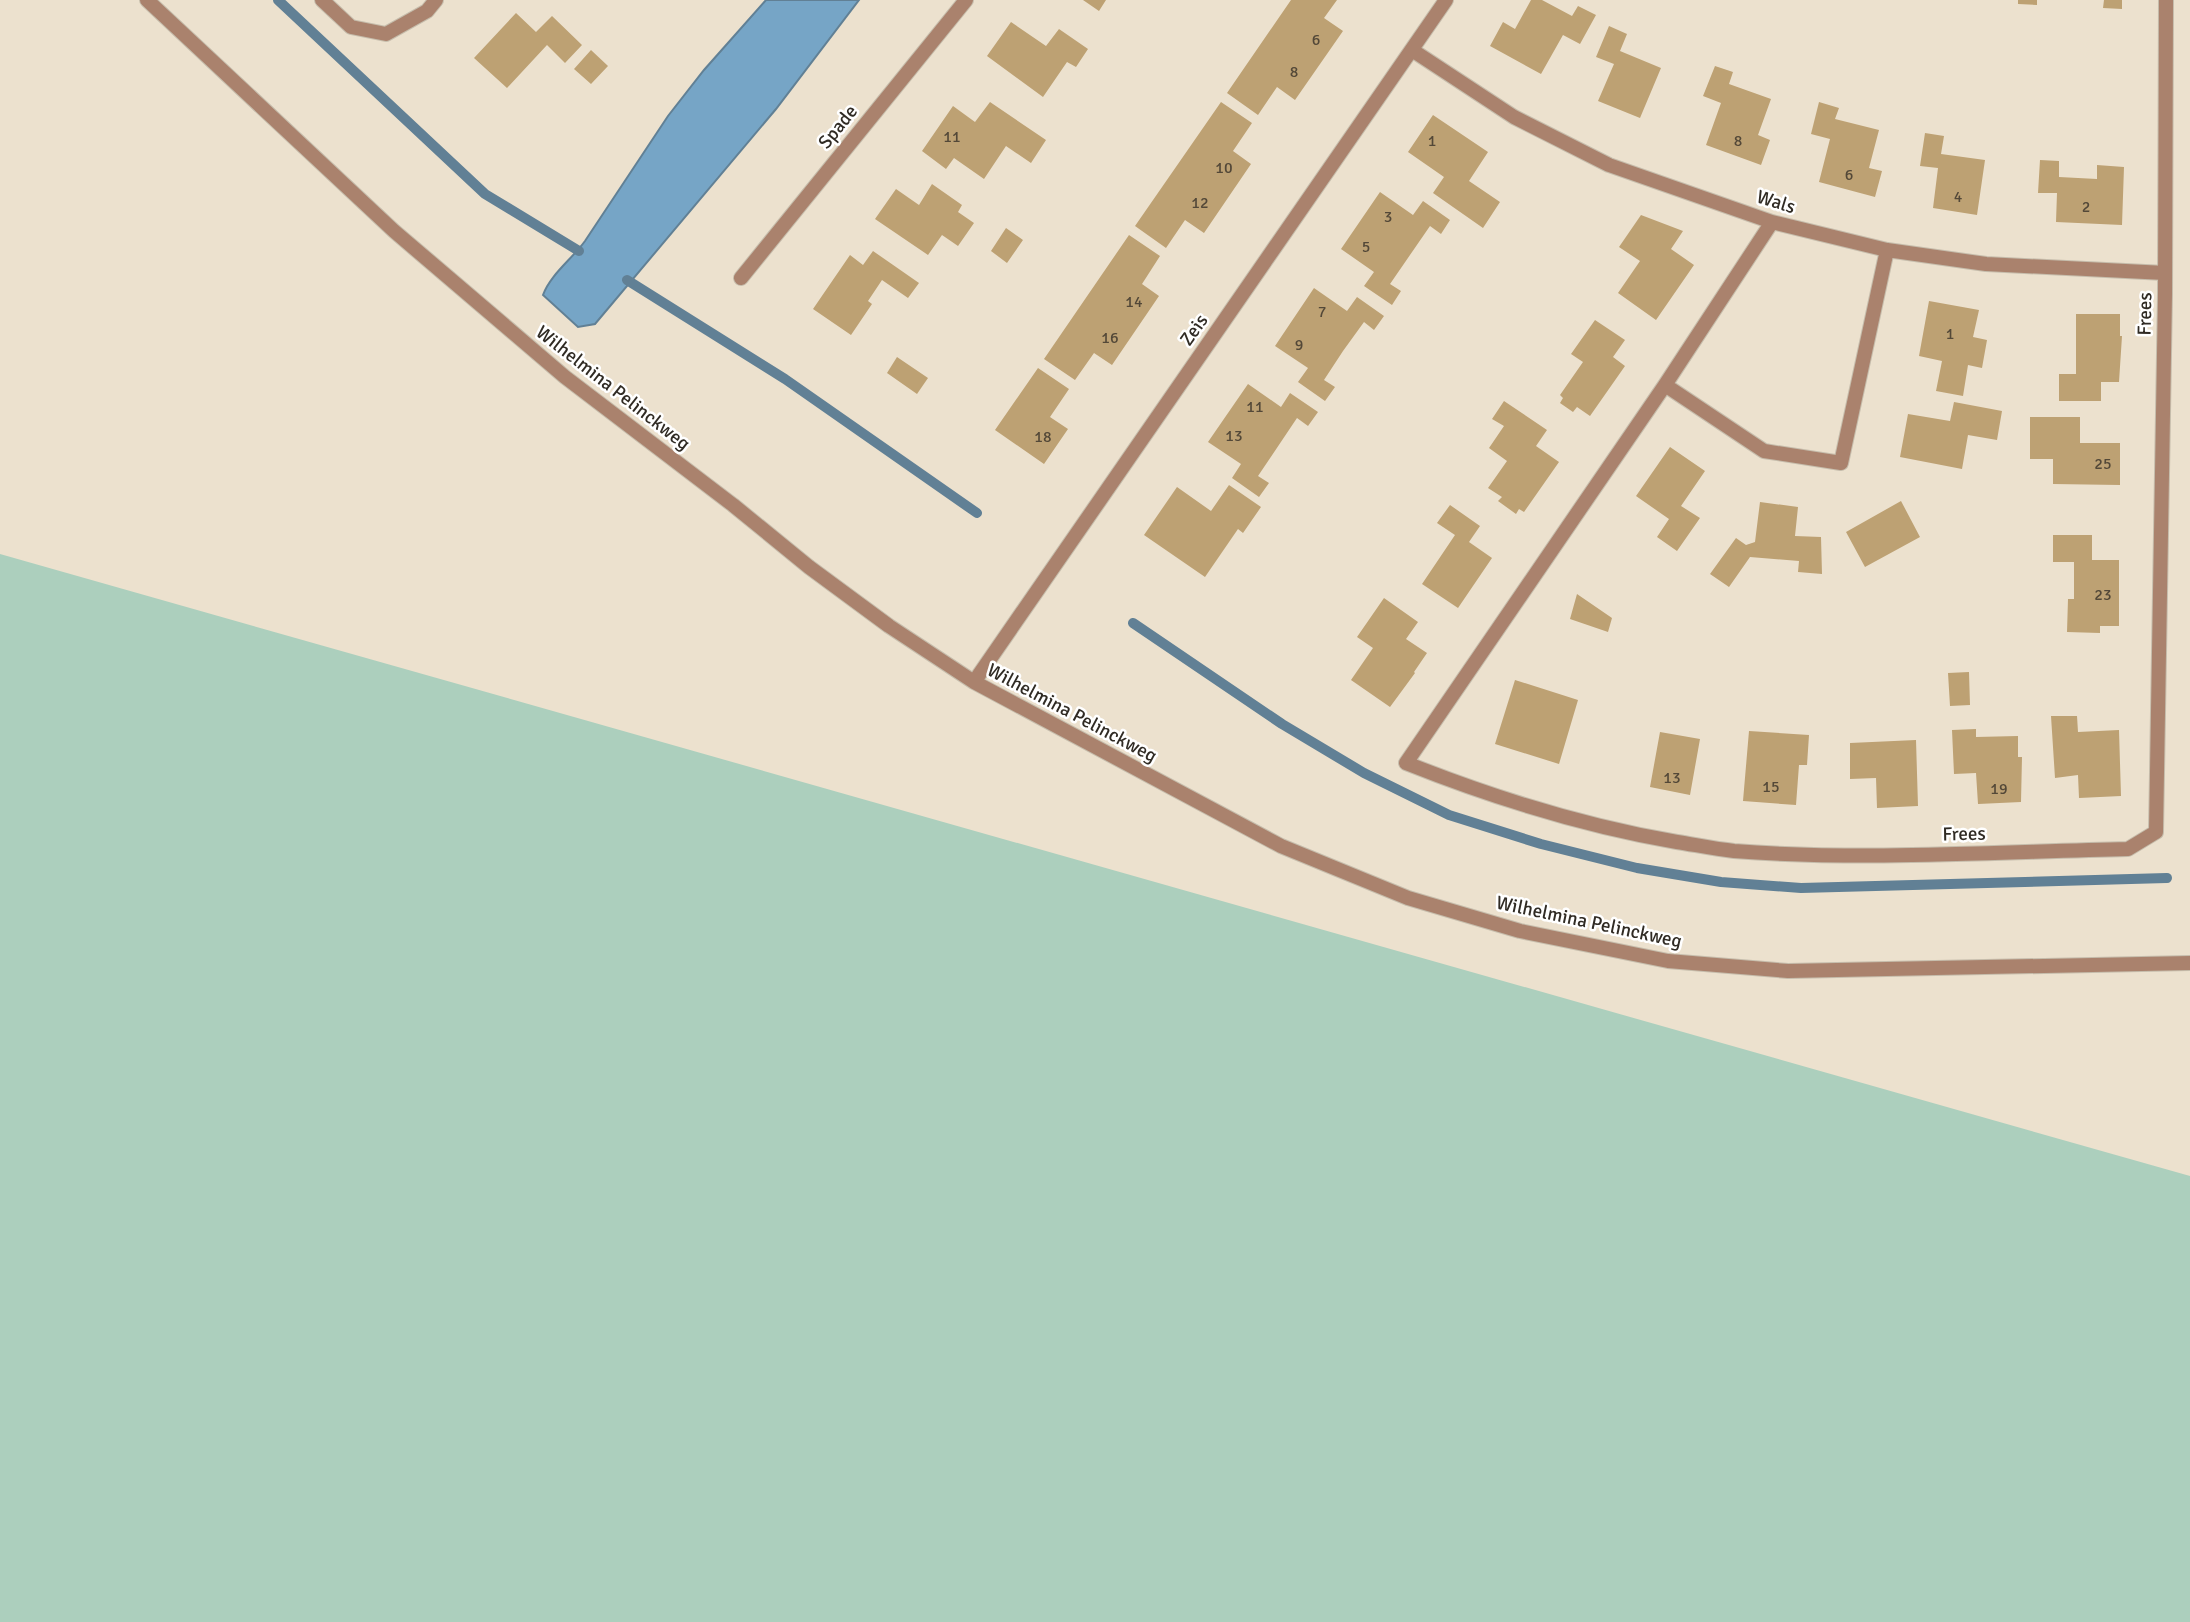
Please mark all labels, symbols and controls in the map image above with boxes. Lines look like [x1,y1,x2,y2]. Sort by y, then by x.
house number: 6 [1312,30,1320,50]
house number: 8 [1290,62,1298,82]
street label: Spade [813,100,863,154]
house number: 11 [943,127,961,147]
house number: 1 [1428,131,1436,151]
house number: 8 [1734,131,1742,151]
house number: 10 [1215,158,1233,178]
house number: 6 [1845,165,1853,185]
street label: Wals [1754,185,1798,219]
house number: 4 [1954,187,1963,207]
house number: 12 [1191,193,1209,213]
house number: 2 [2082,197,2090,217]
house number: 3 [1384,207,1392,227]
house number: 5 [1362,237,1370,257]
house number: 14 [1125,292,1143,312]
street label: Frees [2133,292,2157,336]
house number: 7 [1318,302,1326,322]
street label: Zeis [1175,310,1213,350]
street label: Wilhelmina Pelinckweg [531,320,695,456]
house number: 1 [1946,324,1954,344]
house number: 16 [1101,328,1119,348]
house number: 9 [1295,335,1303,355]
house number: 11 [1246,397,1264,417]
house number: 13 [1225,426,1243,446]
house number: 18 [1034,427,1052,447]
house number: 25 [2094,454,2112,474]
house number: 23 [2094,585,2112,605]
street label: Wilhelmina Pelinckweg [983,658,1161,768]
house number: 13 [1663,768,1681,788]
house number: 15 [1762,777,1780,797]
house number: 19 [1990,779,2008,799]
street label: Frees [1942,822,1986,846]
street label: Wilhelmina Pelinckweg [1494,891,1684,953]

